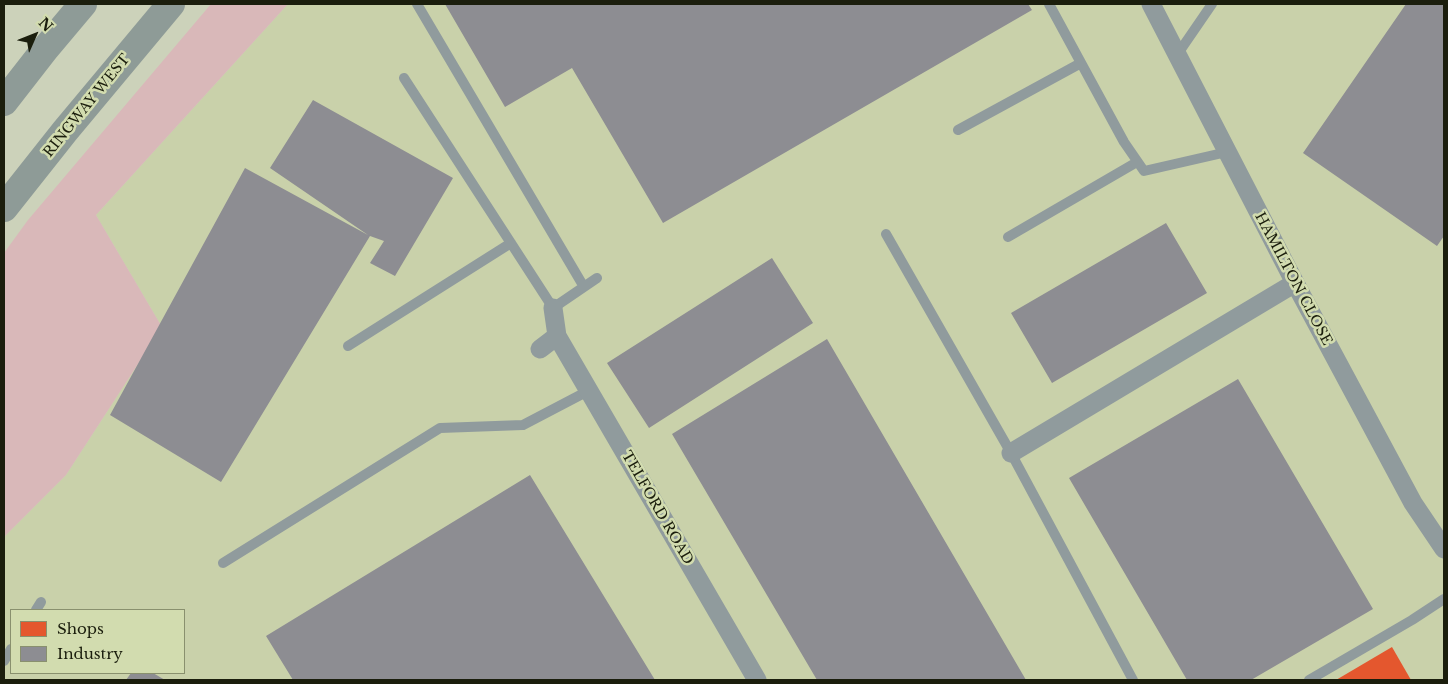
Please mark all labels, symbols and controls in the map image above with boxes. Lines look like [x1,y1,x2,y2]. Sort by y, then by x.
north arrow [10,10,60,60]
text: N [35,14,57,36]
street label: RINGWAY WEST [40,51,134,161]
street label: HAMILTON CLOSE [1251,210,1335,348]
street label: TELFORD ROAD [618,448,696,568]
legend [10,609,185,674]
text: Shops [57,619,104,638]
text: Industry [57,644,123,663]

